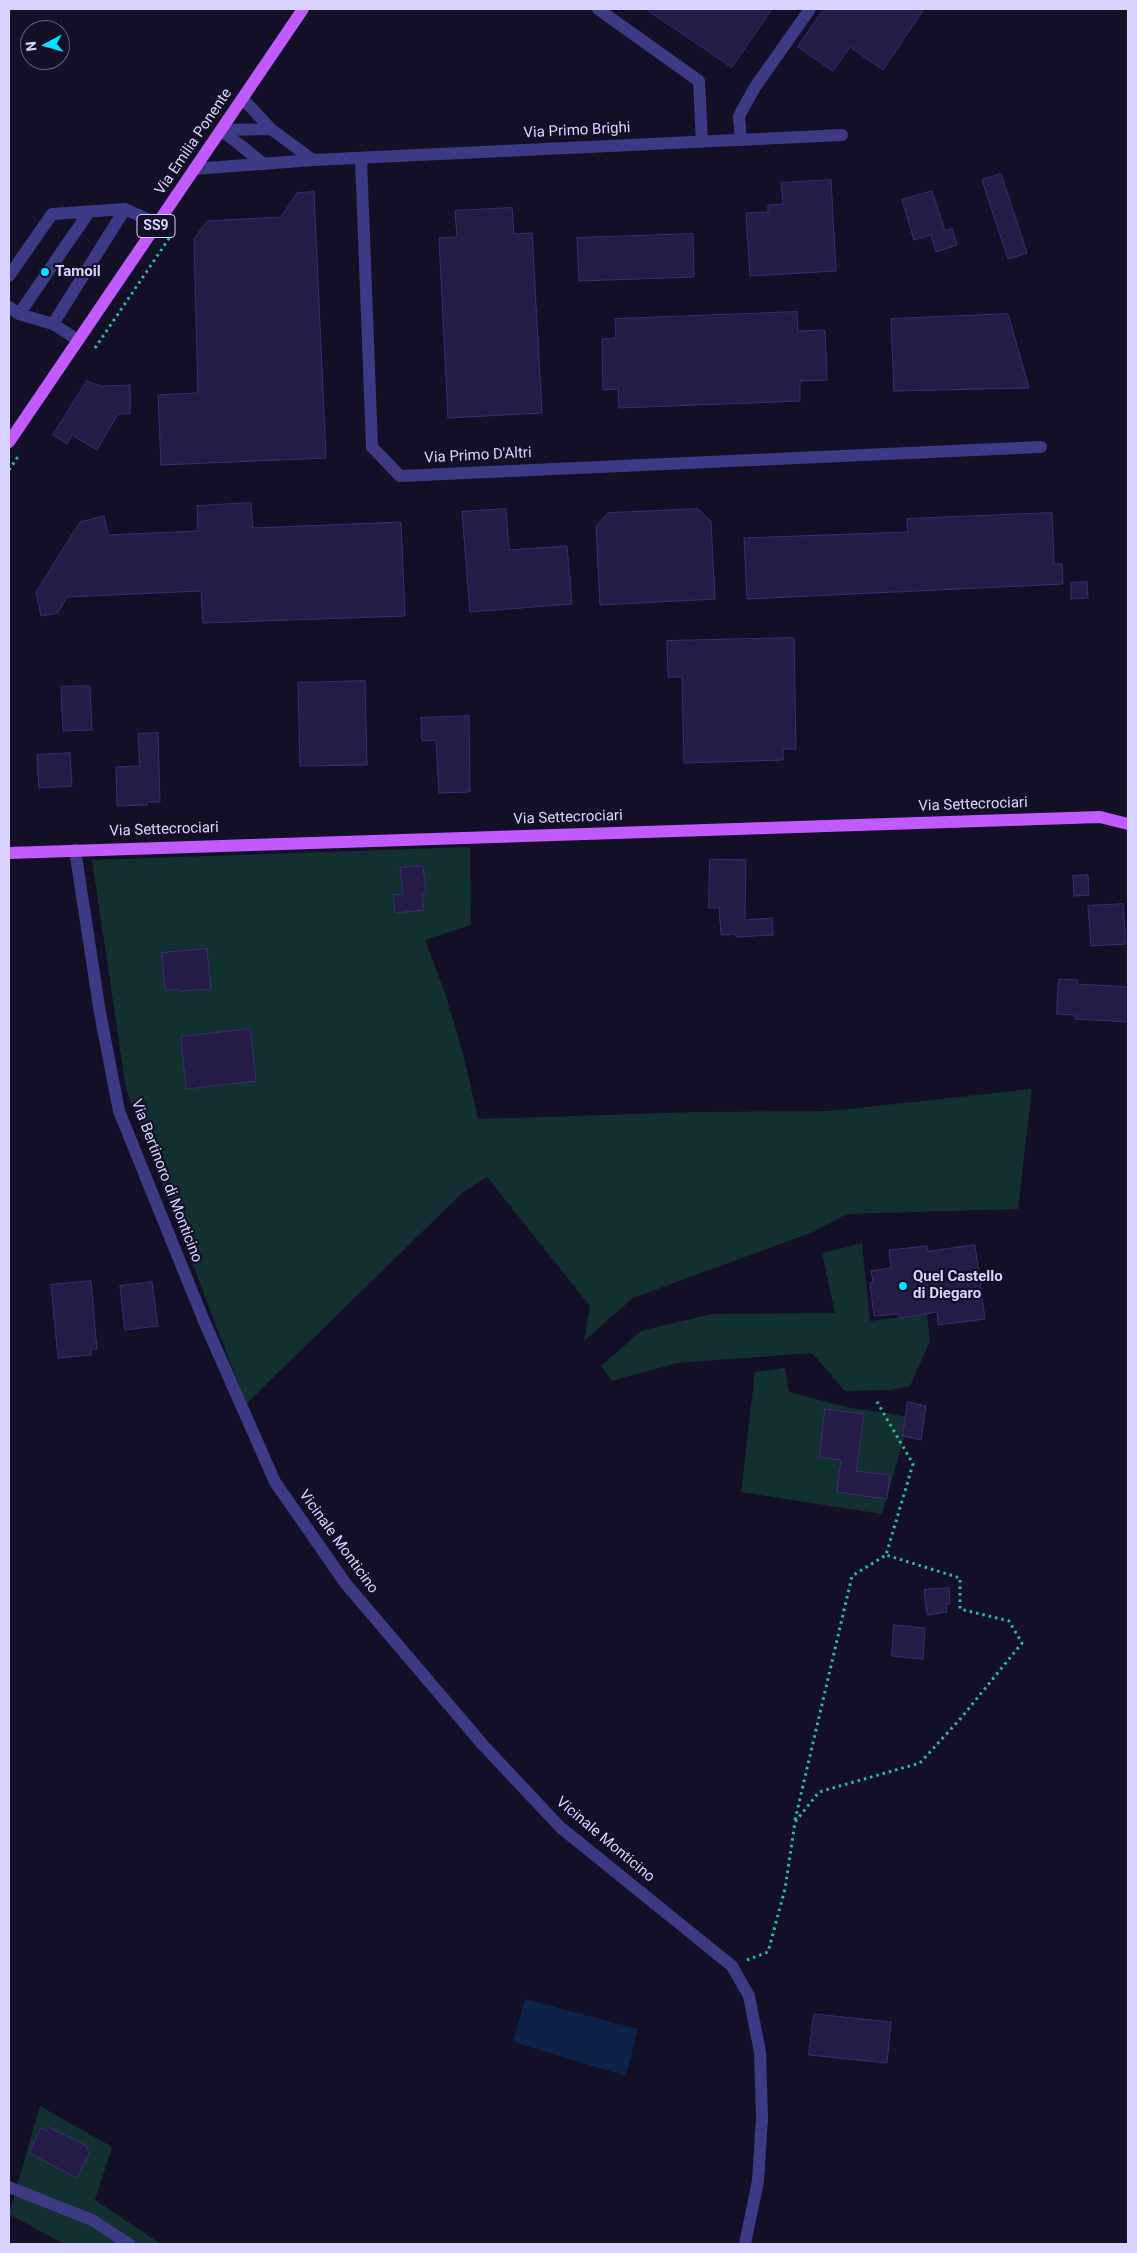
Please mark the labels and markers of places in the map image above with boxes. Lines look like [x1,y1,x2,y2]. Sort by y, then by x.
place label: Tamoil [55,263,101,281]
marker: Tamoil [39,266,51,278]
place label: Quel Castello di Diegaro [913,1268,1003,1303]
marker: Quel Castello di Diegaro [897,1280,909,1292]

